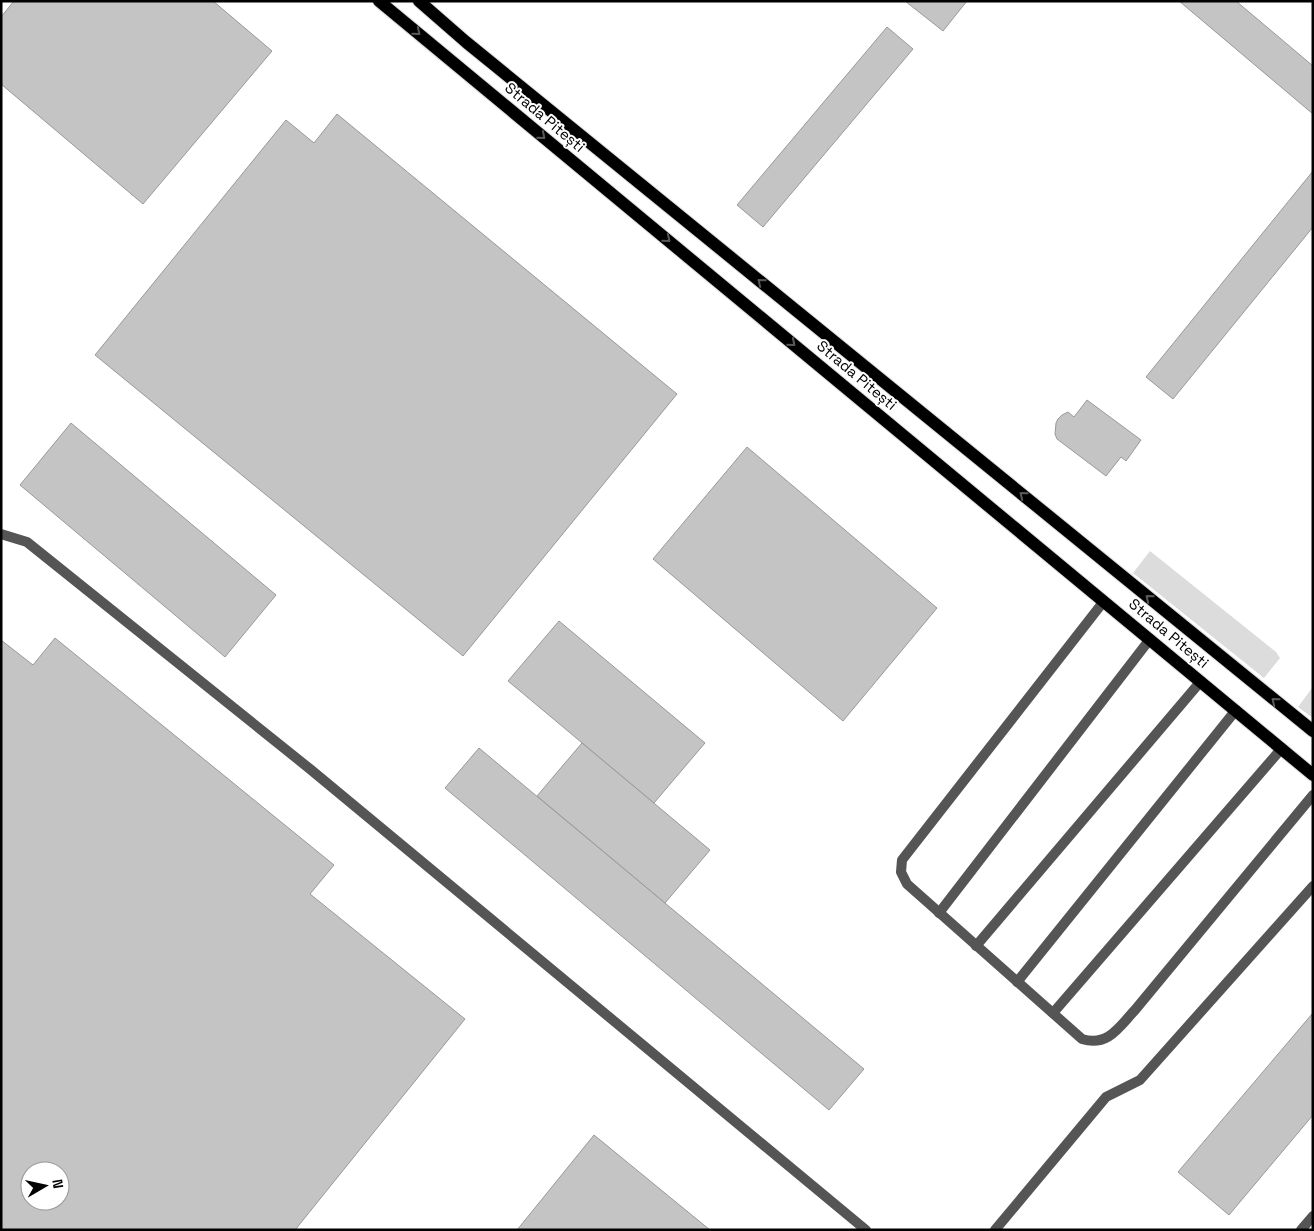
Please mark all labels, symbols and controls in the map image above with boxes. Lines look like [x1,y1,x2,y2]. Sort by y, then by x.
one-way arrow [411,27,420,36]
street label: Strada Pitești [501,78,589,156]
one-way arrow [536,130,545,138]
one-way arrow [661,234,670,242]
one-way arrow [758,280,767,288]
street label: Strada Pitești [813,336,901,414]
one-way arrow [787,337,796,346]
one-way arrow [1020,493,1029,501]
street label: Strada Pitești [1125,594,1213,672]
one-way arrow [1146,596,1155,604]
one-way arrow [1272,698,1281,706]
north arrow [20,1161,70,1211]
text: N [48,1178,67,1190]

